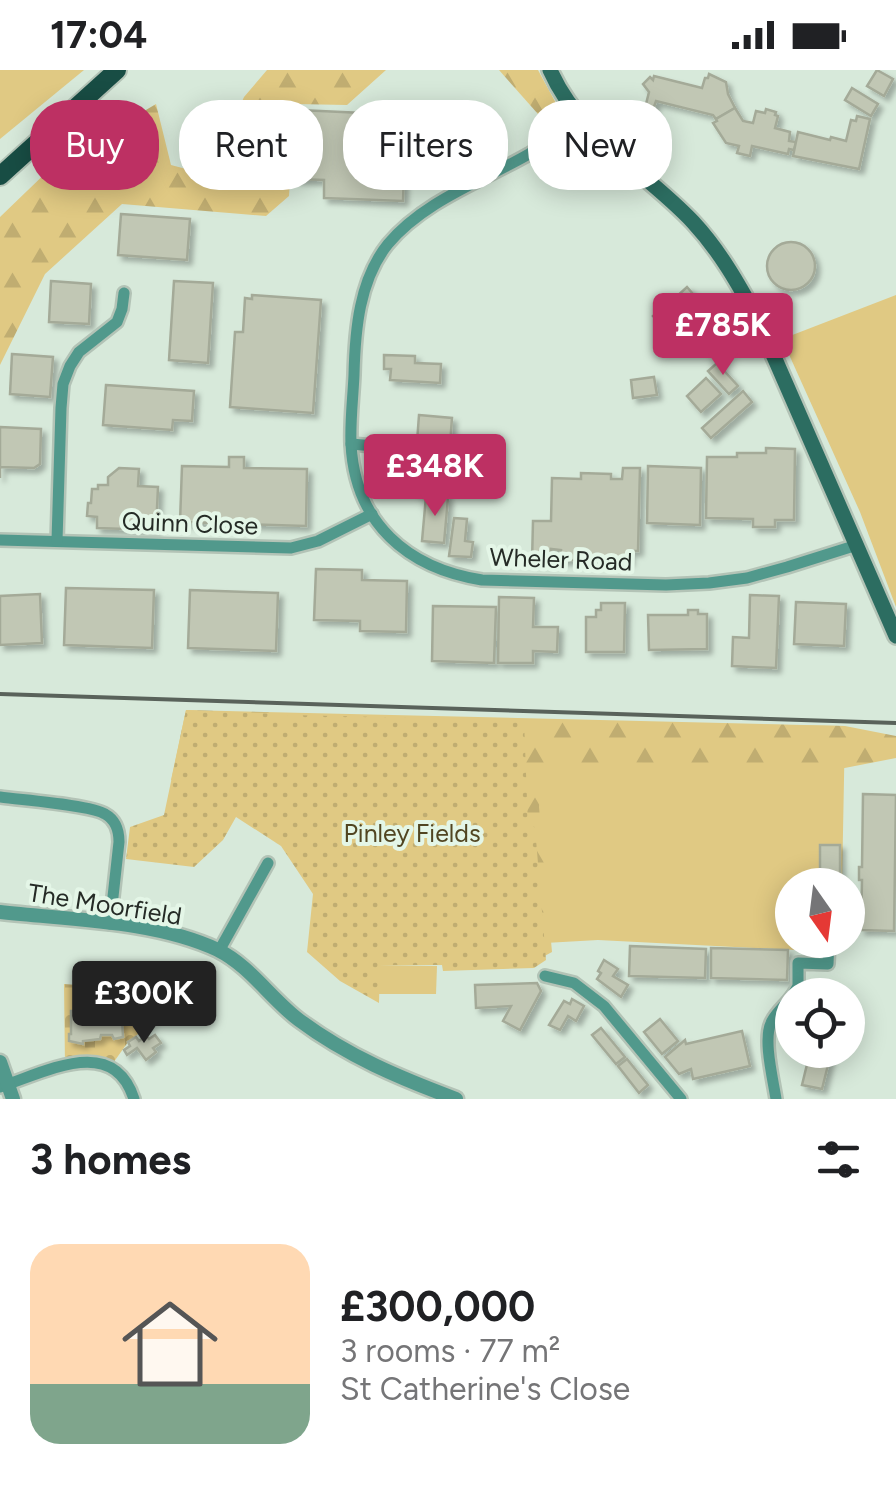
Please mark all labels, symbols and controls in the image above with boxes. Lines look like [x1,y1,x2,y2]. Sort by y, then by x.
text: 17:04 [50,12,147,58]
chip: Buy [30,100,159,190]
chip: Rent [179,100,323,190]
chip: Filters [343,100,508,190]
chip: New [528,100,672,190]
pin: £785K [653,293,793,378]
text: £785K [675,306,771,344]
pin: £348K [365,434,505,519]
text: £348K [386,447,484,485]
street label: Quinn Close [121,506,259,540]
street label: Wheler Road [489,542,633,576]
park label: Pinley Fields [343,818,481,848]
north arrow [775,868,865,958]
map controls [775,868,865,1068]
street label: The Moorfield [26,877,184,931]
pin: £300K [74,961,214,1046]
text: £300K [94,974,194,1012]
button: locate [775,978,865,1068]
icon: filters [811,1132,866,1187]
text: 3 homes [30,1134,191,1185]
text: £300,000 [340,1281,535,1332]
icon: home [110,1284,230,1404]
text: 3 rooms · 77 m² [340,1332,560,1370]
text: St Catherine's Close [340,1370,630,1408]

